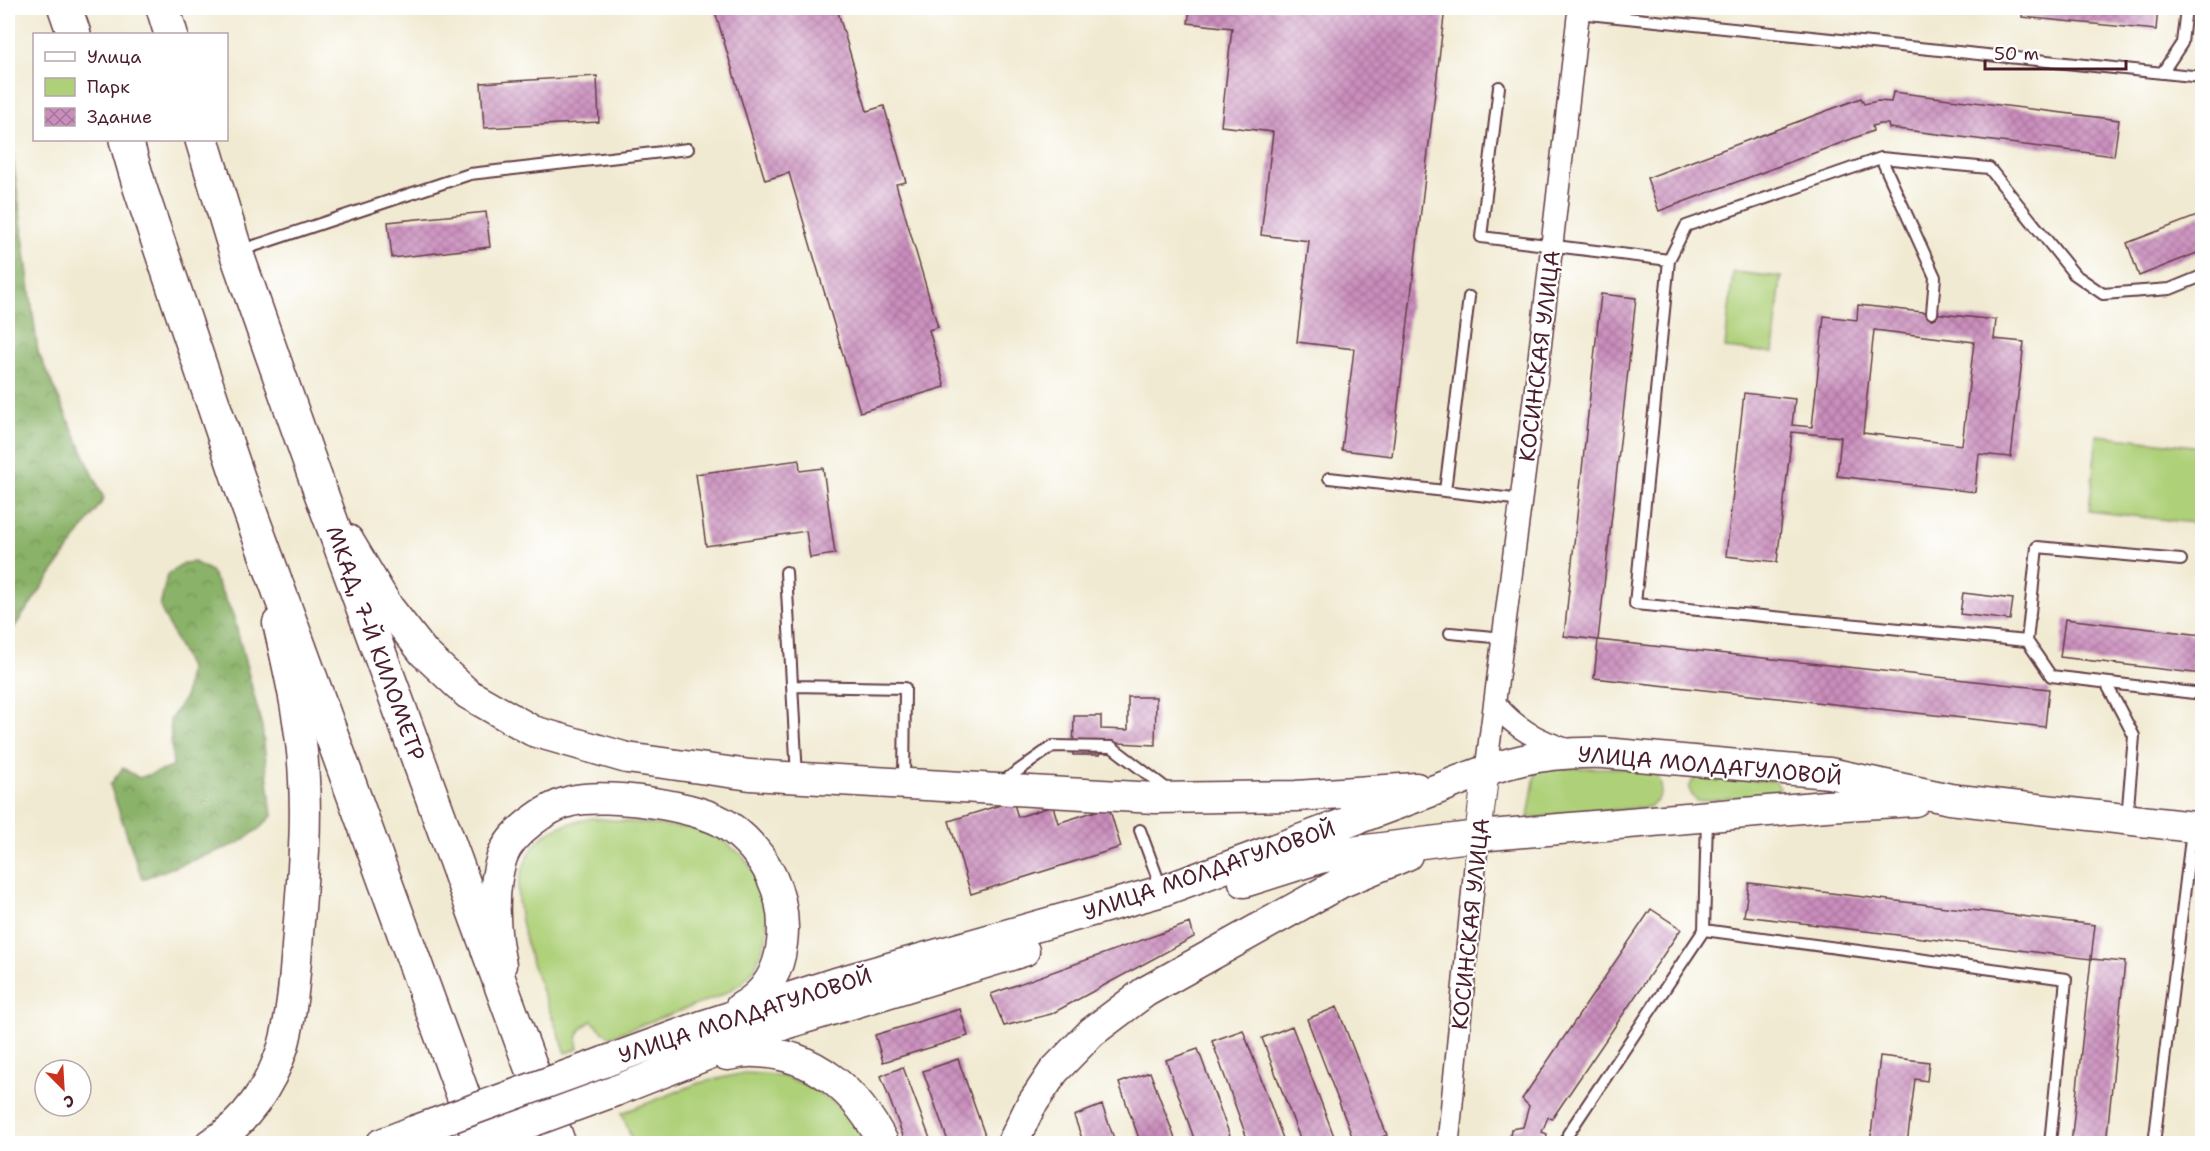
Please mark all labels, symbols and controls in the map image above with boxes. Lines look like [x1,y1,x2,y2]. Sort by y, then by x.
legend [33,33,228,141]
scale bar [1985,33,2126,71]
text: 50 m [1994,42,2039,66]
text: Улица [87,45,141,69]
text: Парк [87,75,130,99]
text: Здание [87,105,152,129]
street label: КОСИНСКАЯ УЛИЦА [1512,249,1567,463]
street label: МКАД, 7-Й КИЛОМЕТР [320,522,432,765]
street label: УЛИЦА МОЛДАГУЛОВОЙ [1577,740,1843,791]
street label: УЛИЦА МОЛДАГУЛОВОЙ [1079,814,1339,927]
street label: КОСИНСКАЯ УЛИЦА [1445,817,1496,1031]
street label: УЛИЦА МОЛДАГУЛОВОЙ [615,961,876,1070]
north arrow [33,1058,93,1118]
text: С [60,1090,78,1113]

